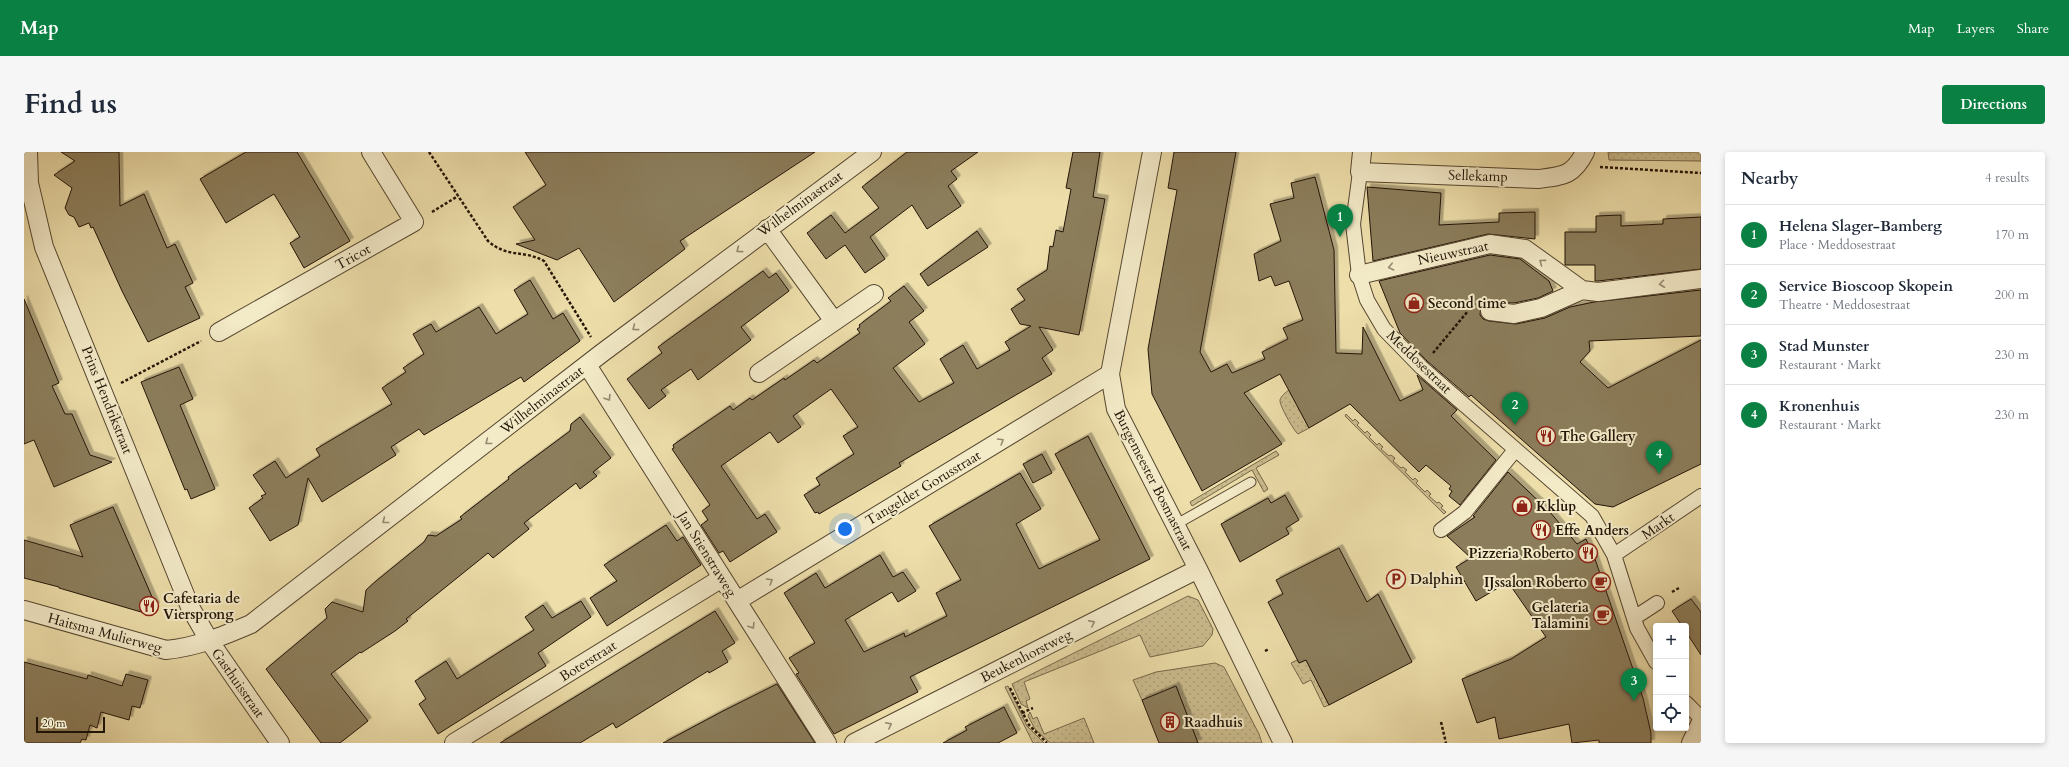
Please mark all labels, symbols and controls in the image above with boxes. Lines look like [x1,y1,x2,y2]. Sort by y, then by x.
text: Map [20,15,59,41]
text: Map [1908,19,1935,38]
text: Layers [1957,19,1995,38]
text: Share [2017,19,2049,38]
text: Find us [24,85,117,123]
button: Directions [1942,85,2045,124]
street label: Sellekamp [1448,165,1508,187]
street label: Wilhelminastraat [753,166,847,242]
text: Nearby [1741,167,1798,190]
text: 4 results [1985,169,2029,187]
pin: 1 [1327,204,1353,237]
text: Helena Slager-Bamberg [1779,216,1942,236]
text: 1 [1751,226,1757,244]
text: 170 m [1995,226,2029,244]
street label: Nieuwstraat [1416,236,1491,270]
text: Place · Meddosestraat [1779,236,1896,254]
street label: Tricot [332,239,375,274]
one-way arrow [736,245,743,252]
one-way arrow [1539,259,1546,267]
one-way arrow [1388,262,1395,271]
text: Service Bioscoop Skopein [1779,276,1953,296]
one-way arrow [1659,279,1665,288]
text: 2 [1751,286,1757,304]
text: 200 m [1995,286,2029,304]
shop icon: Second time [1403,292,1425,314]
place label: Second time [1428,294,1507,313]
text: Theatre · Meddosestraat [1779,296,1910,314]
one-way arrow [632,323,639,331]
street label: Meddosestraat [1382,326,1456,398]
text: Stad Munster [1779,336,1869,356]
street label: Prins Hendrikstraat [77,343,137,457]
text: 3 [1751,346,1757,364]
text: 230 m [1995,346,2029,364]
text: Restaurant · Markt [1779,356,1881,374]
street label: Wilhelminastraat [496,361,588,439]
pin: 2 [1502,392,1528,425]
one-way arrow [603,394,610,401]
text: Kronenhuis [1779,396,1860,416]
street label: Burgemeester Bosmastraat [1109,406,1197,554]
text: 4 [1751,406,1757,424]
text: 230 m [1995,406,2029,424]
text: Restaurant · Markt [1779,416,1881,434]
restaurant icon: The Gallery [1535,425,1557,447]
place label: The Gallery [1560,427,1636,446]
one-way arrow [485,437,492,444]
one-way arrow [997,438,1004,445]
pin: 4 [1646,441,1672,474]
street label: Tangelder Gorusstraat [862,446,985,530]
shop icon: Kklup [1511,495,1533,517]
place label: Kklup [1536,497,1576,516]
street label: Jan Stienstraweg [672,506,741,601]
street label: Markt [1638,507,1679,544]
one-way arrow [382,516,389,523]
your location [835,519,855,539]
restaurant icon: Effe Anders [1530,519,1552,541]
place label: Effe Anders [1555,521,1629,540]
restaurant icon: Pizzeria Roberto [1577,542,1599,564]
place label: Pizzeria Roberto [1469,544,1574,563]
parking icon: Dalphin [1385,568,1407,590]
place label: Dalphin [1410,570,1463,589]
cafe icon: IJssalon Roberto [1590,571,1612,593]
place label: IJssalon Roberto [1484,573,1587,592]
one-way arrow [766,578,773,585]
place label: Cafetaria de Viersprong [163,589,240,624]
restaurant icon: Cafetaria de Viersprong [138,595,160,617]
place label: Gelateria Talamini [1531,598,1590,633]
cafe icon: Gelateria Talamini [1592,604,1614,626]
street label: Haitsma Mulierweg [46,609,164,657]
one-way arrow [1088,620,1095,627]
one-way arrow [748,622,755,629]
map controls [1653,623,1689,731]
button: + [1653,623,1689,659]
street label: Beukenhorstweg [977,625,1075,687]
street label: Boterstraat [556,636,621,686]
street label: Gasthuisstraat [207,644,269,722]
button: − [1653,659,1689,695]
pin: 3 [1621,668,1647,701]
button: locate [1653,695,1689,731]
building icon: Raadhuis [1159,711,1181,733]
place label: Raadhuis [1184,713,1243,732]
scale bar [36,715,105,734]
text: 20 m [42,716,66,731]
one-way arrow [884,722,892,730]

